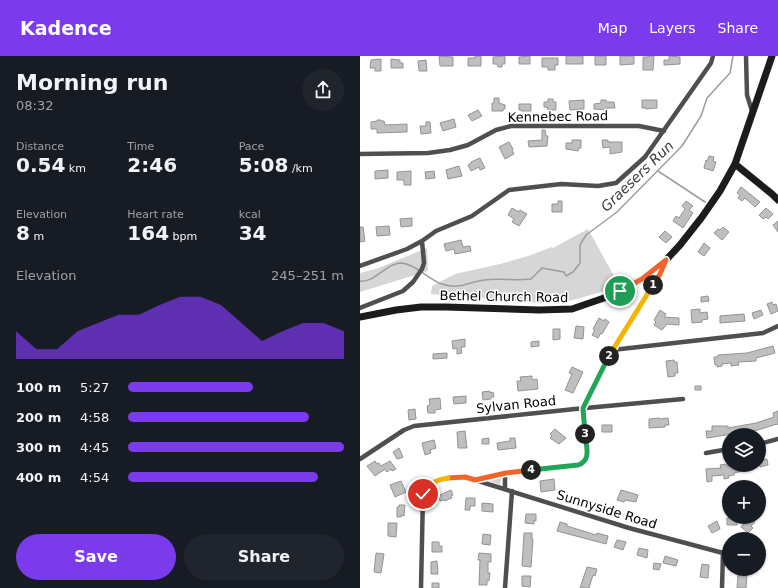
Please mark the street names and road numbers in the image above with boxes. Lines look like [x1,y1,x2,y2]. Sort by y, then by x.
street label: Kennebec Road [508,108,608,125]
street label: Bethel Church Road [439,288,568,305]
street label: Sylvan Road [475,393,557,416]
street label: Sunnyside Road [555,487,659,532]

